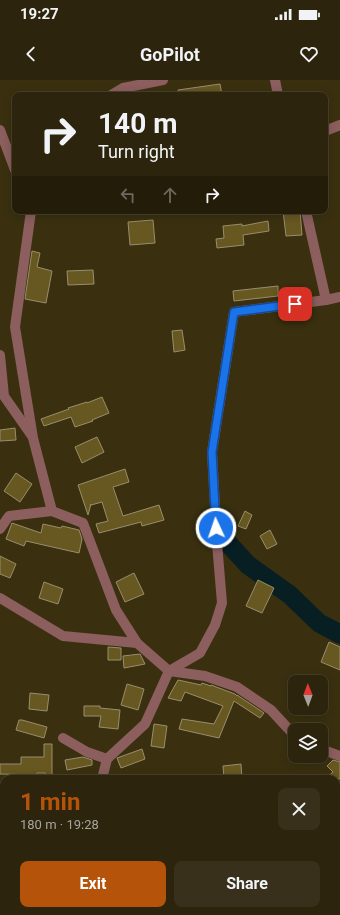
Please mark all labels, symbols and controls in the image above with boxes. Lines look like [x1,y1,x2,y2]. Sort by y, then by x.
text: 19:27 [20,5,59,23]
icon: back [20,43,42,65]
icon: heart [298,43,320,65]
text: GoPilot [140,44,200,65]
text: 140 m [98,107,177,140]
icon: right [32,108,84,160]
text: Turn right [98,141,175,162]
icon: left [117,184,139,206]
icon: ahead [159,184,181,206]
icon: right [201,184,223,206]
pin [278,287,312,321]
icon: arrive [284,293,306,315]
position arrow [195,507,237,549]
north arrow [288,675,328,715]
map controls [288,675,328,763]
button: layers [288,723,328,763]
text: 1 min [20,788,80,816]
button: close [278,788,320,830]
text: 180 m · 19:28 [20,817,99,832]
button: Exit [20,861,166,907]
button: Share [174,861,320,907]

